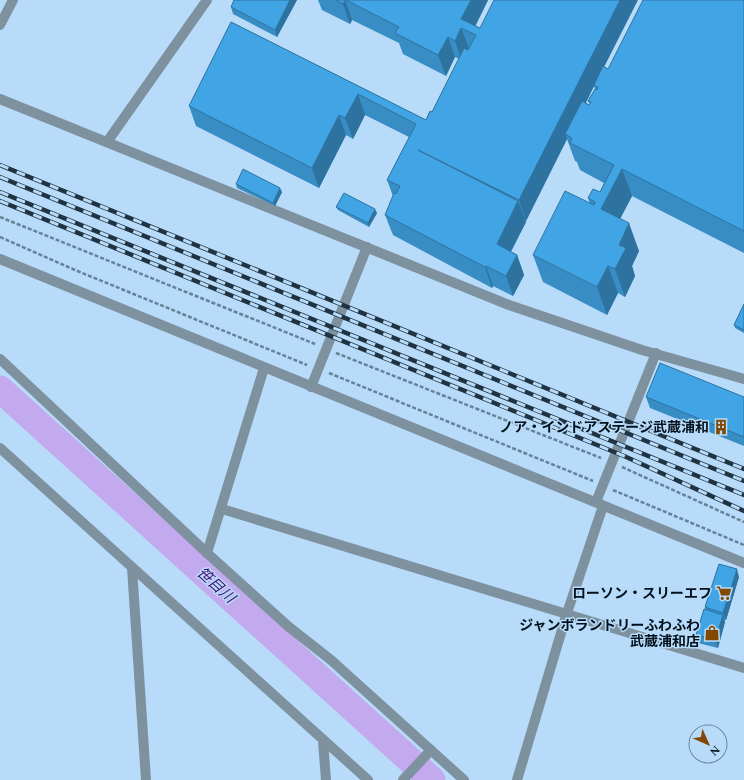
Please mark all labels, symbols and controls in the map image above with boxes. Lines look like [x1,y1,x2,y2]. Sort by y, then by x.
place label: ノア・インドアステージ武蔵浦和 [499,417,709,438]
building icon: ノア・インドアステージ武蔵浦和 [712,418,730,436]
water label: 笹目川 [191,562,242,610]
place label: ローソン・スリーエフ [572,583,712,604]
supermarket icon: ローソン・スリーエフ [715,584,733,602]
place label: ジャンボランドリーふわふわ 武蔵浦和店 [519,615,700,652]
shop icon: ジャンボランドリーふわふわ 武蔵浦和店 [703,624,721,642]
north arrow [688,724,728,764]
text: N [706,742,724,760]

